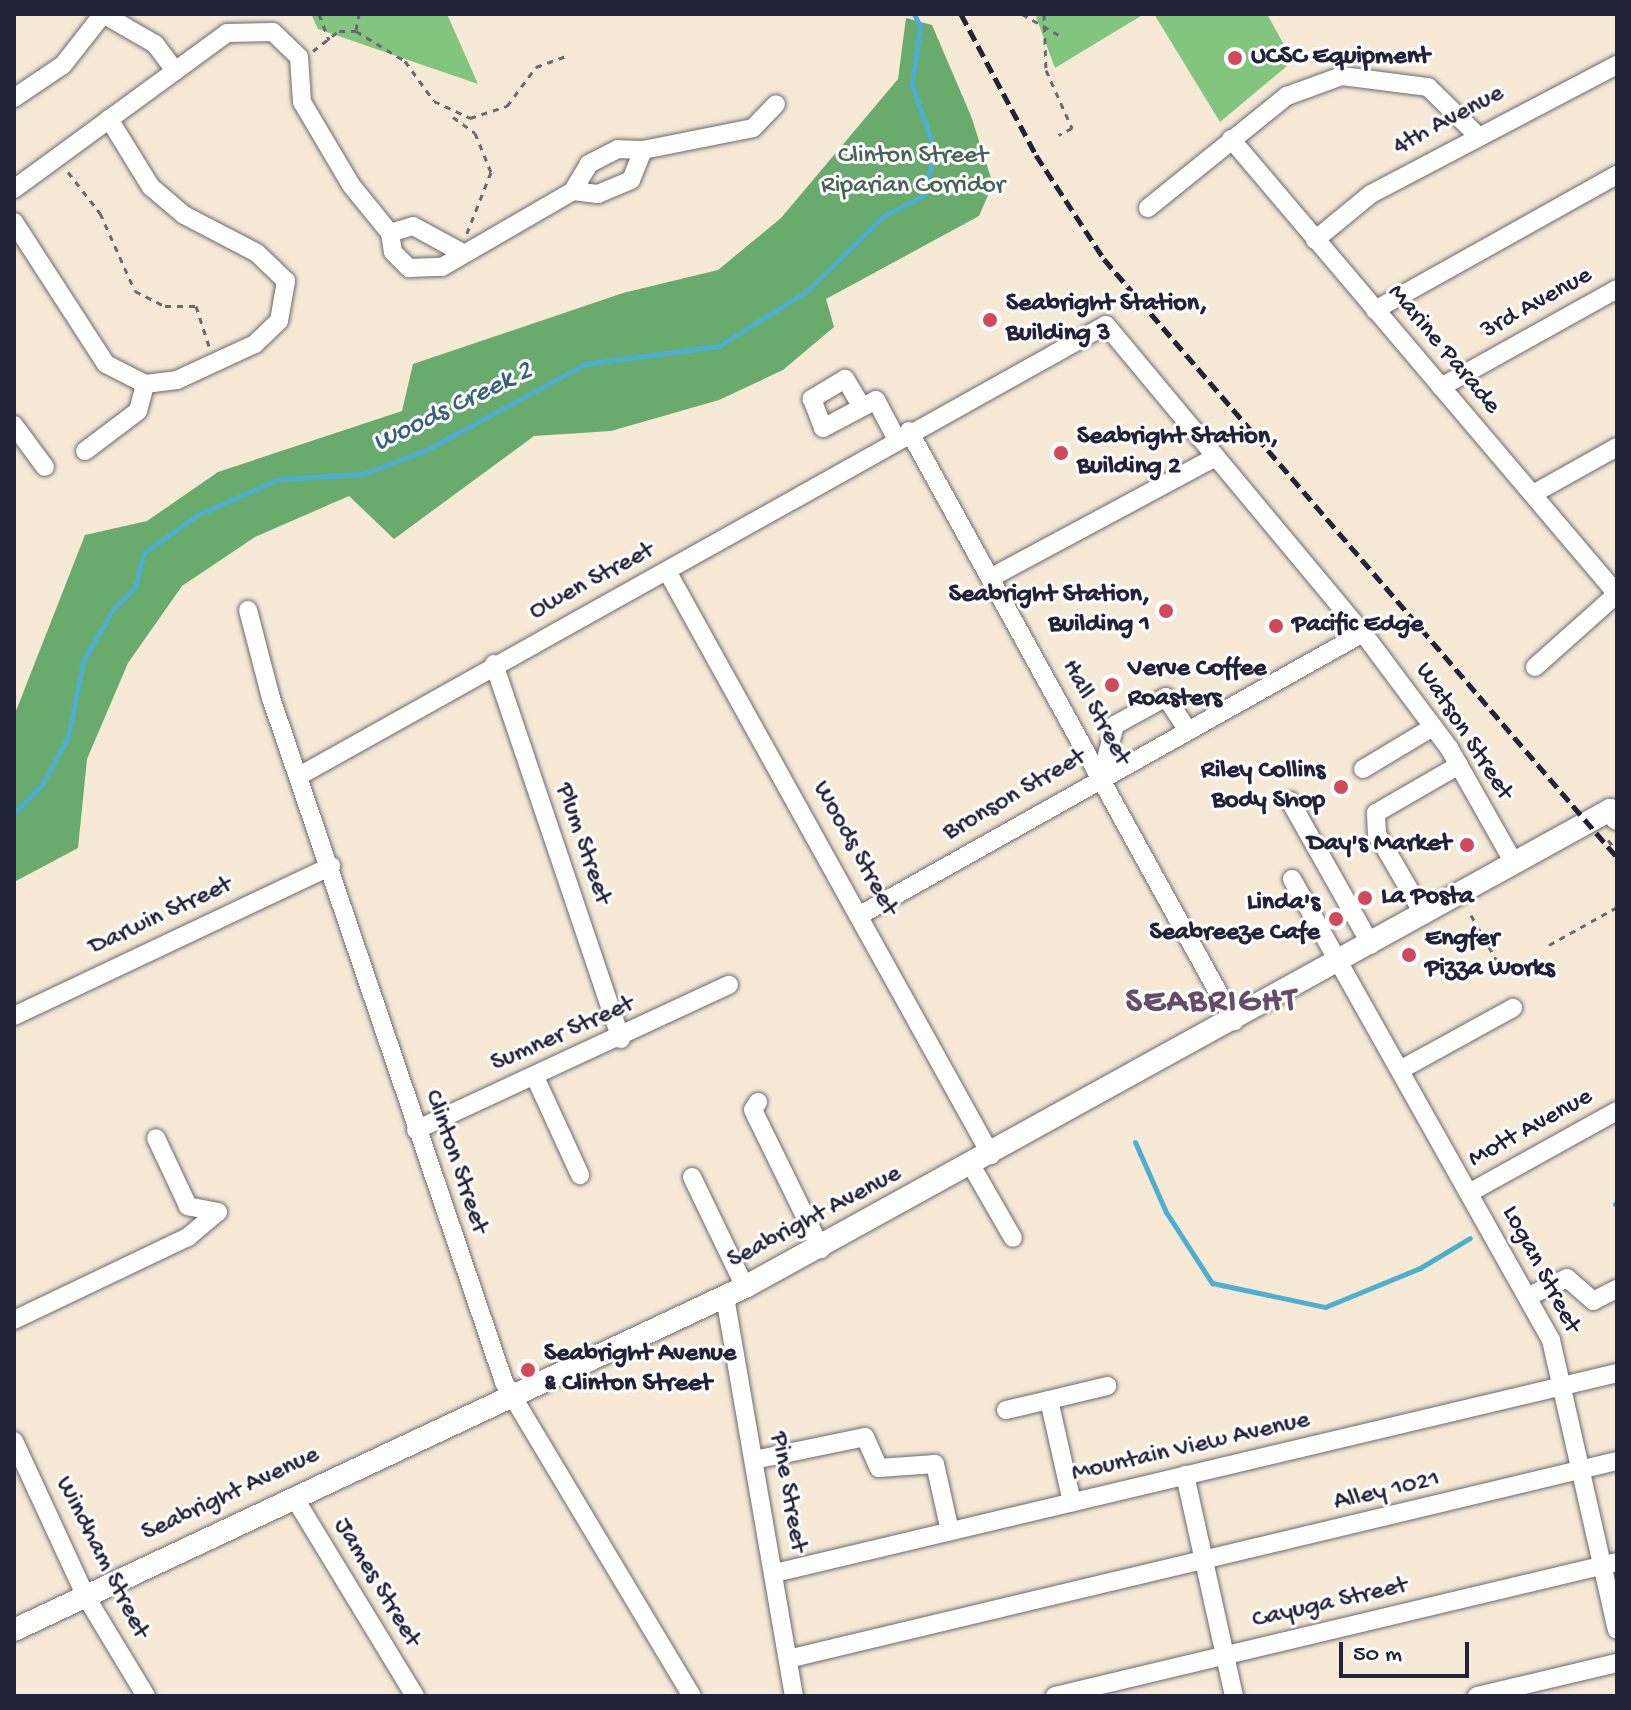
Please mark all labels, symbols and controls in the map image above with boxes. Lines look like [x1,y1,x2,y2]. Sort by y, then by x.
place label: UCSC Equipment [1251,42,1430,74]
marker: UCSC Equipment [1226,49,1244,67]
street label: 4th Avenue [1388,79,1510,163]
park label: Clinton Street Riparian Corridor [821,141,1005,202]
street label: 3rd Avenue [1476,261,1598,347]
street label: Marine Parade [1380,279,1506,421]
place label: Seabright Station, Building 3 [1006,289,1207,350]
marker: Seabright Station, Building 3 [981,311,999,329]
water label: Woods Creek 2 [368,355,538,461]
place label: Seabright Station, Building 2 [1077,422,1278,484]
marker: Seabright Station, Building 2 [1052,444,1070,462]
street label: Owen Street [524,536,660,628]
place label: Seabright Station, Building 1 [949,580,1150,642]
marker: Seabright Station, Building 1 [1157,602,1175,620]
place label: Pacific Edge [1292,610,1423,642]
marker: Pacific Edge [1267,617,1285,635]
place label: Verve Coffee Roasters [1128,654,1266,716]
street label: Hall Street [1053,655,1137,771]
street label: Watson Street [1407,657,1519,807]
marker: Verve Coffee Roasters [1103,676,1121,694]
street label: Bronson Street [938,743,1092,849]
place label: Riley Collins Body Shop [1201,756,1325,818]
street label: Woods Street [804,776,904,922]
marker: Riley Collins Body Shop [1332,778,1350,796]
street label: Plum Street [547,779,617,909]
place label: Day's Market [1307,829,1451,861]
marker: Day's Market [1458,836,1476,854]
street label: Darwin Street [85,870,237,964]
place label: La Posta [1381,882,1474,914]
place label: Linda's Seabreeze Cafe [1149,888,1320,950]
marker: La Posta [1356,889,1374,907]
marker: Linda's Seabreeze Cafe [1327,910,1345,928]
place label: Engfer Pizza Works [1425,924,1554,986]
marker: Engfer Pizza Works [1400,946,1418,964]
district label: SEABRIGHT [1126,984,1298,1024]
street label: Sumner Street [487,990,639,1080]
street label: Mott Avenue [1463,1082,1599,1176]
street label: Clinton Street [416,1086,494,1238]
street label: Seabright Avenue [723,1159,907,1277]
street label: Logan Street [1493,1201,1587,1339]
place label: Seabright Avenue & Clinton Street [544,1339,736,1400]
marker: Seabright Avenue & Clinton Street [519,1361,537,1379]
street label: Mountain View Avenue [1069,1405,1313,1491]
street label: Pine Street [761,1430,813,1554]
street label: Seabright Avenue [137,1440,325,1550]
street label: Alley 1021 [1331,1465,1443,1519]
street label: Windham Street [47,1472,155,1644]
street label: James Street [325,1513,427,1653]
street label: Cayuga Street [1249,1571,1411,1637]
scale bar [1343,1626,1473,1676]
text: 50 m [1353,1641,1402,1670]

